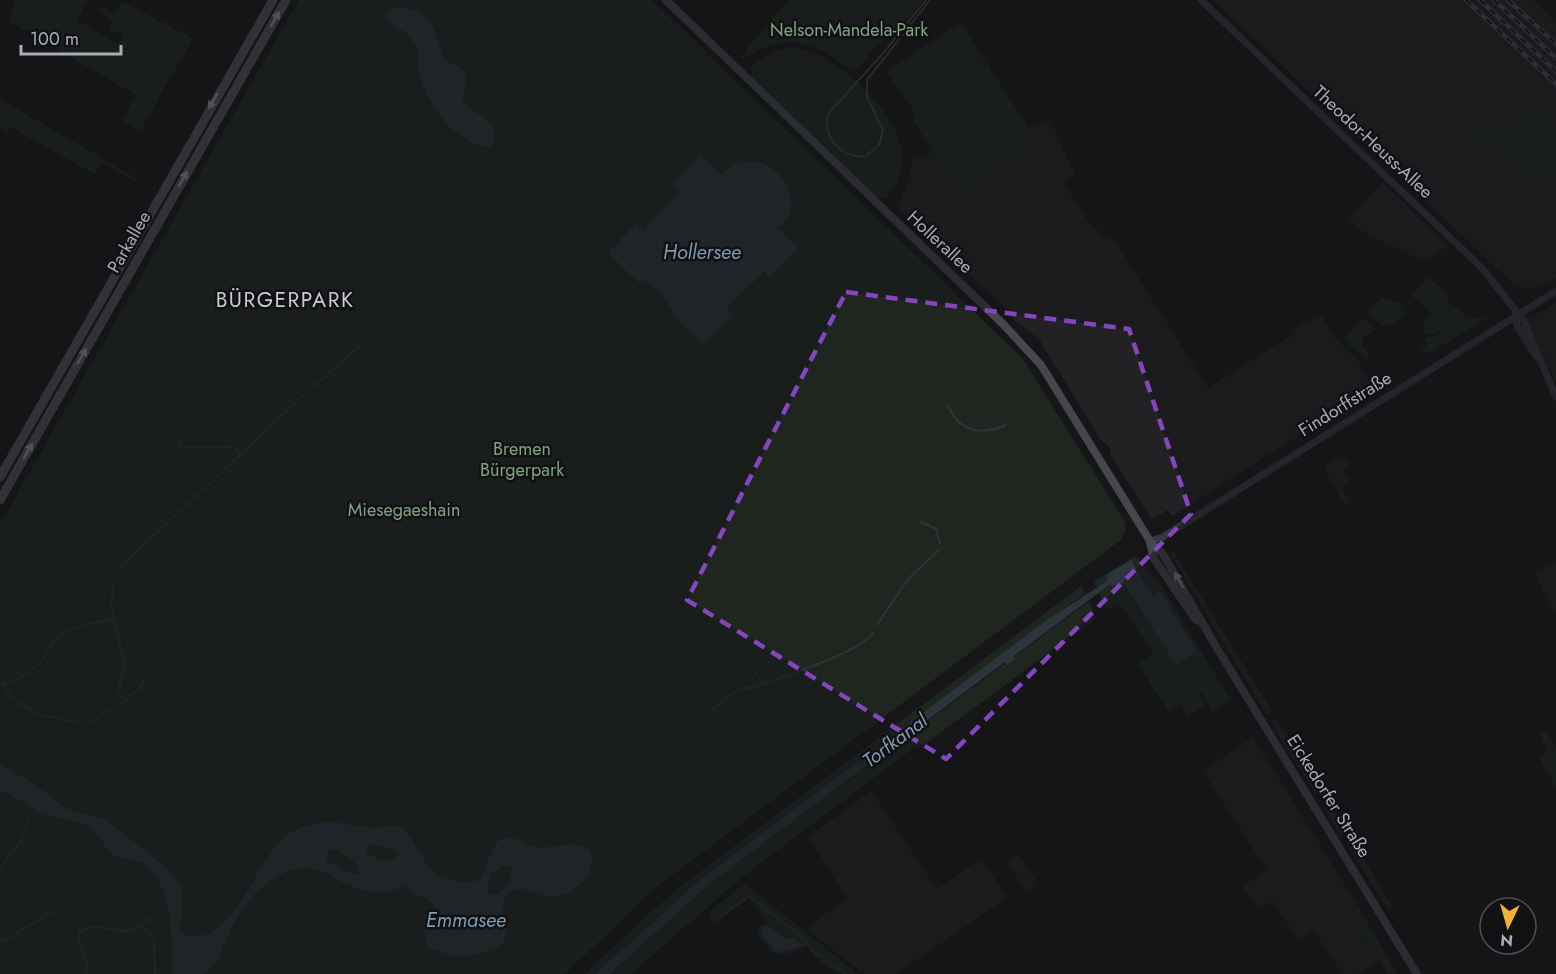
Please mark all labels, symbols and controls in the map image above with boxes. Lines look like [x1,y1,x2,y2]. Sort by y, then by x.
one-way arrow [270,11,281,27]
park label: Nelson-Mandela-Park [770,17,928,43]
scale bar [21,18,122,56]
text: 100 m [30,26,79,52]
street label: Theodor-Heuss-Allee [1307,79,1439,205]
one-way arrow [208,93,219,109]
one-way arrow [178,171,189,187]
street label: Hollerallee [901,205,979,279]
street label: Parkallee [101,206,157,278]
water label: Hollersee [663,238,741,267]
district label: BÜRGERPARK [216,285,354,315]
one-way arrow [77,347,87,364]
street label: Findorffstraße [1293,365,1397,443]
park label: Bremen Bürgerpark [480,436,564,483]
one-way arrow [23,442,33,459]
park label: Miesegaeshain [348,497,460,523]
one-way arrow [1174,572,1185,588]
water label: Torfkanal [856,706,935,775]
street label: Eickedorfer Straße [1281,729,1377,863]
north arrow [1478,896,1538,956]
water label: Emmasee [426,906,506,935]
text: N [1499,928,1514,952]

